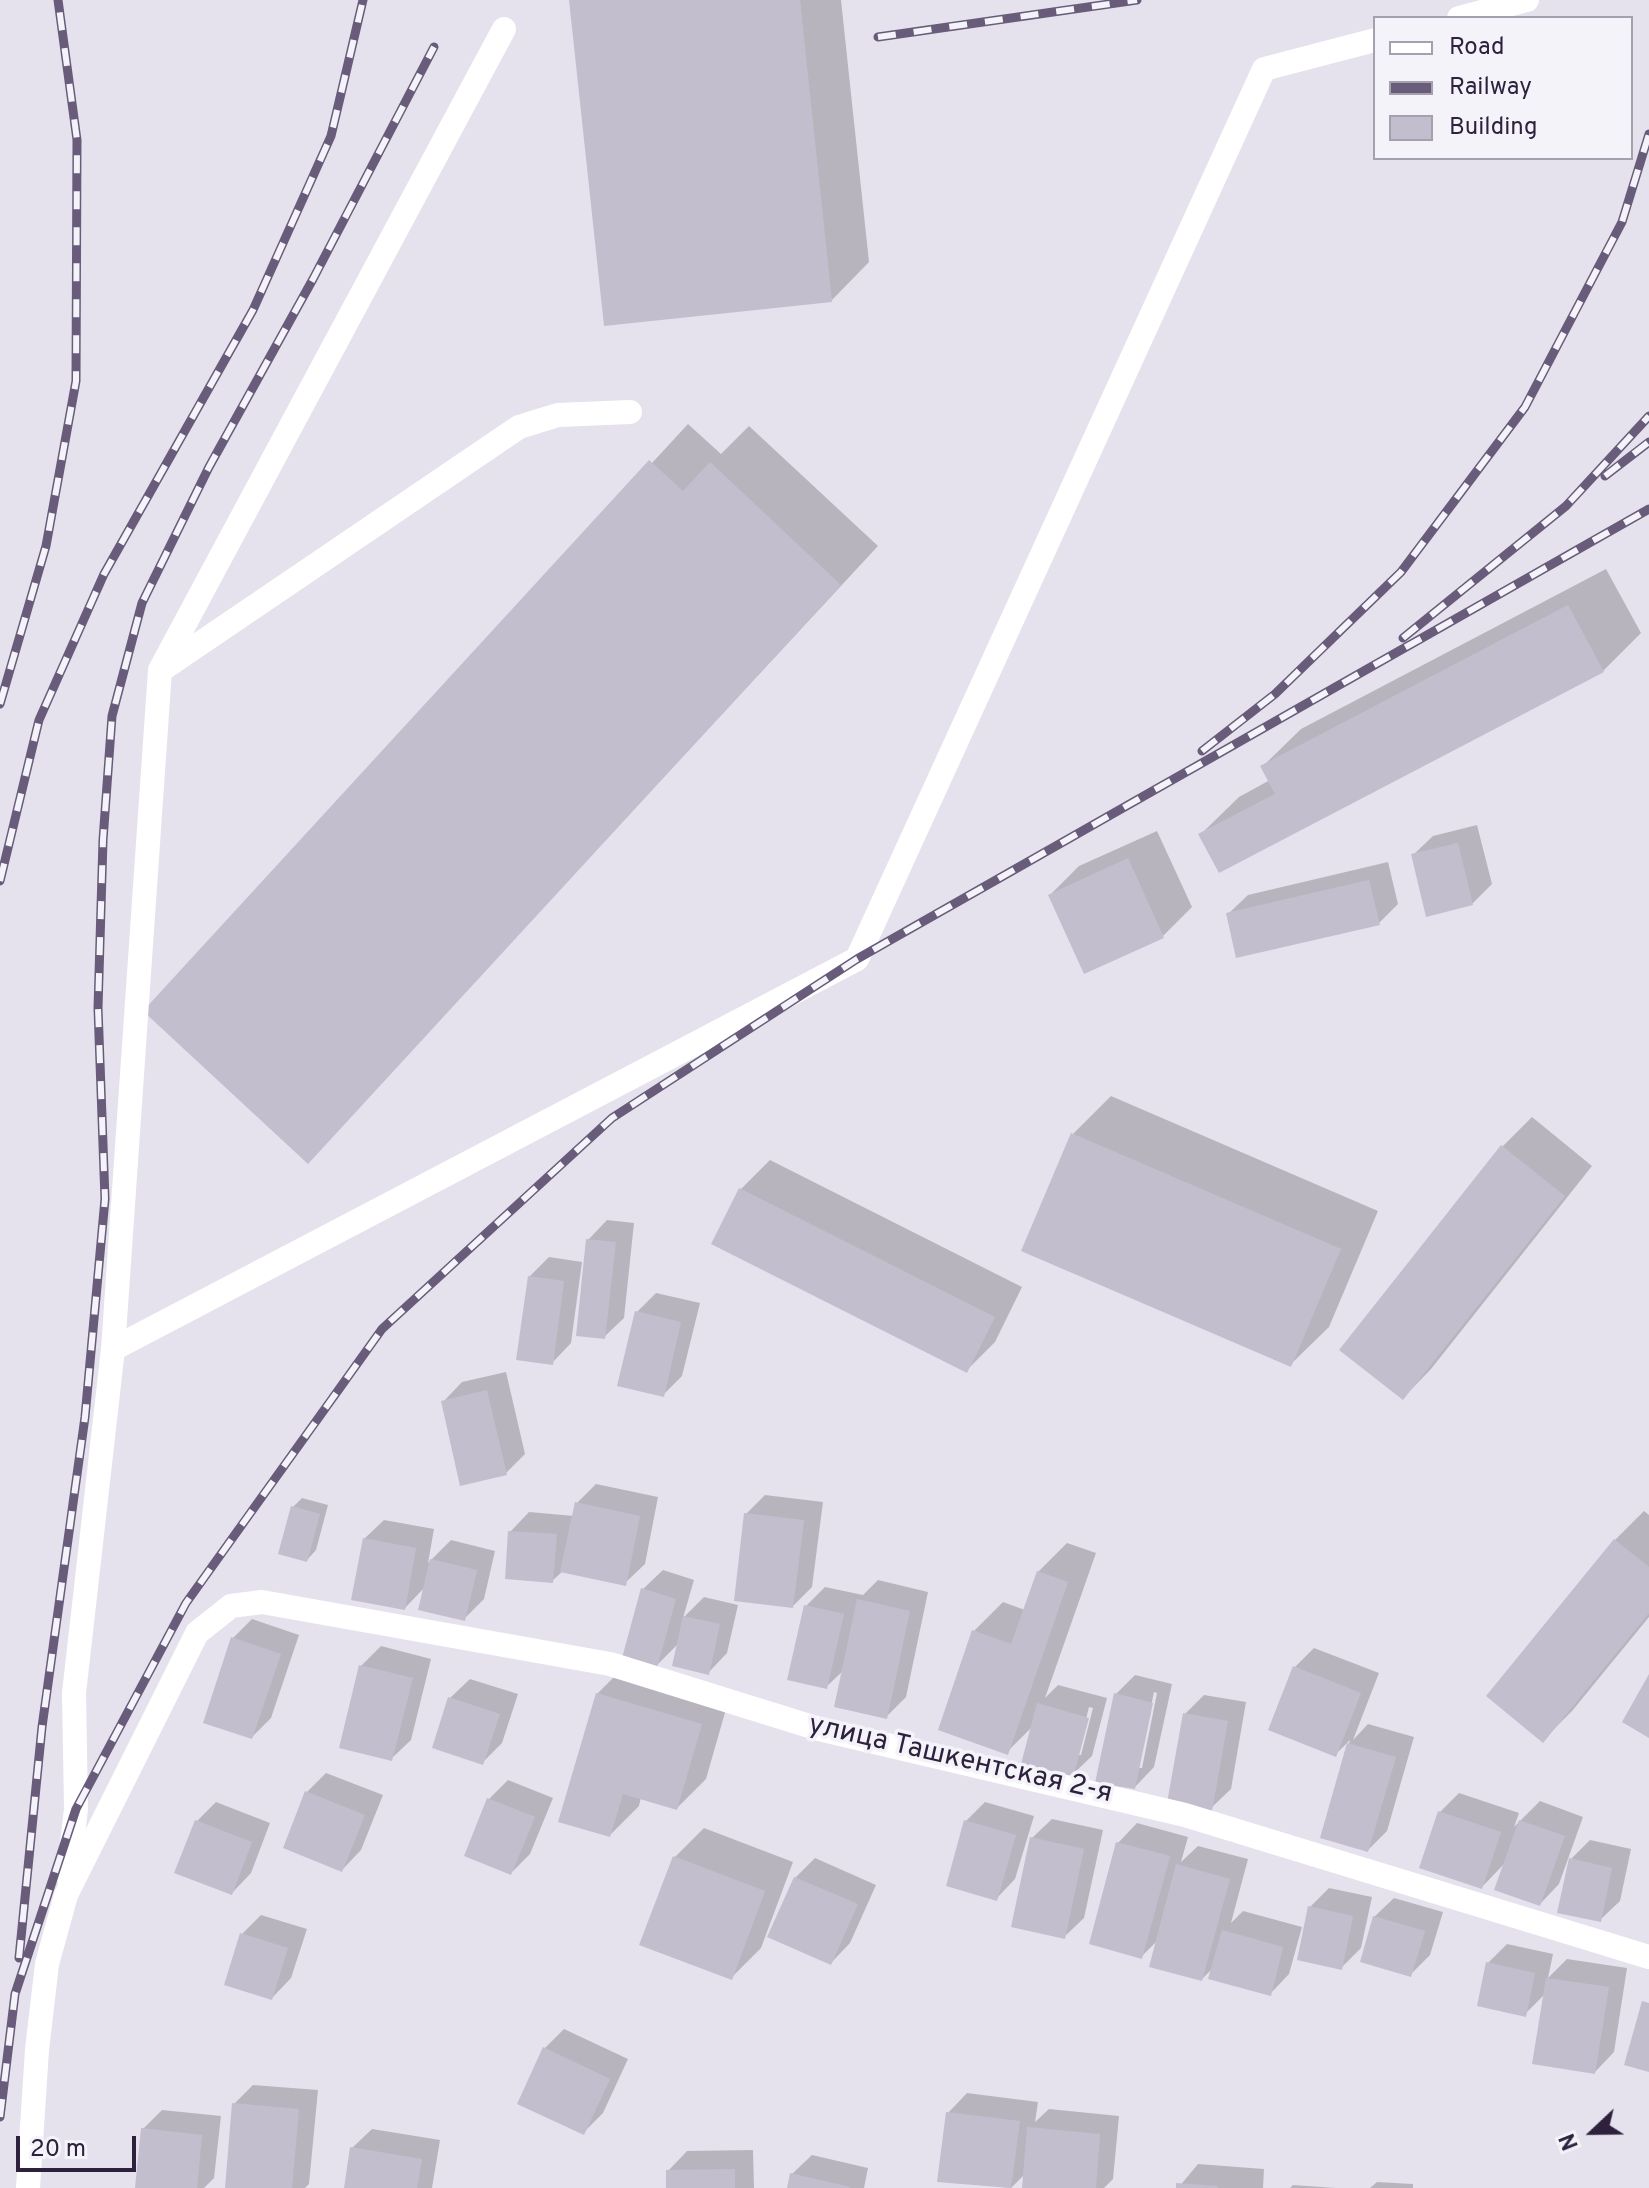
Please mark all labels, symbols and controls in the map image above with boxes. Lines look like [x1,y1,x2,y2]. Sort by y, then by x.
legend [1373,16,1633,160]
text: Road [1449,33,1505,63]
text: Railway [1449,73,1532,103]
text: Building [1449,113,1538,143]
street label: улица Ташкентская 2-я [805,1710,1115,1812]
north arrow [1553,2092,1633,2172]
scale bar [20,2120,140,2170]
text: N [1555,2129,1586,2154]
text: 20 m [30,2135,86,2165]

